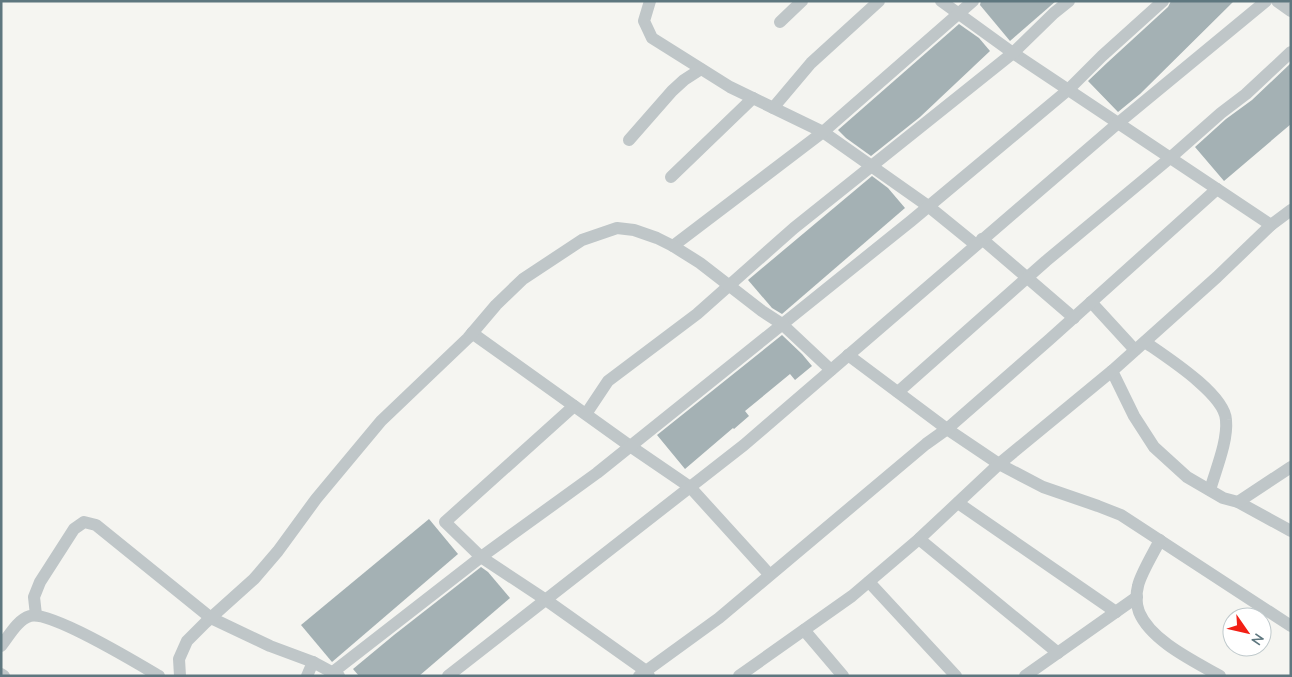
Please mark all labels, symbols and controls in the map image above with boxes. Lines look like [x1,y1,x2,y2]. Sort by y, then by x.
north arrow [1222,607,1272,657]
text: N [1247,629,1268,649]

